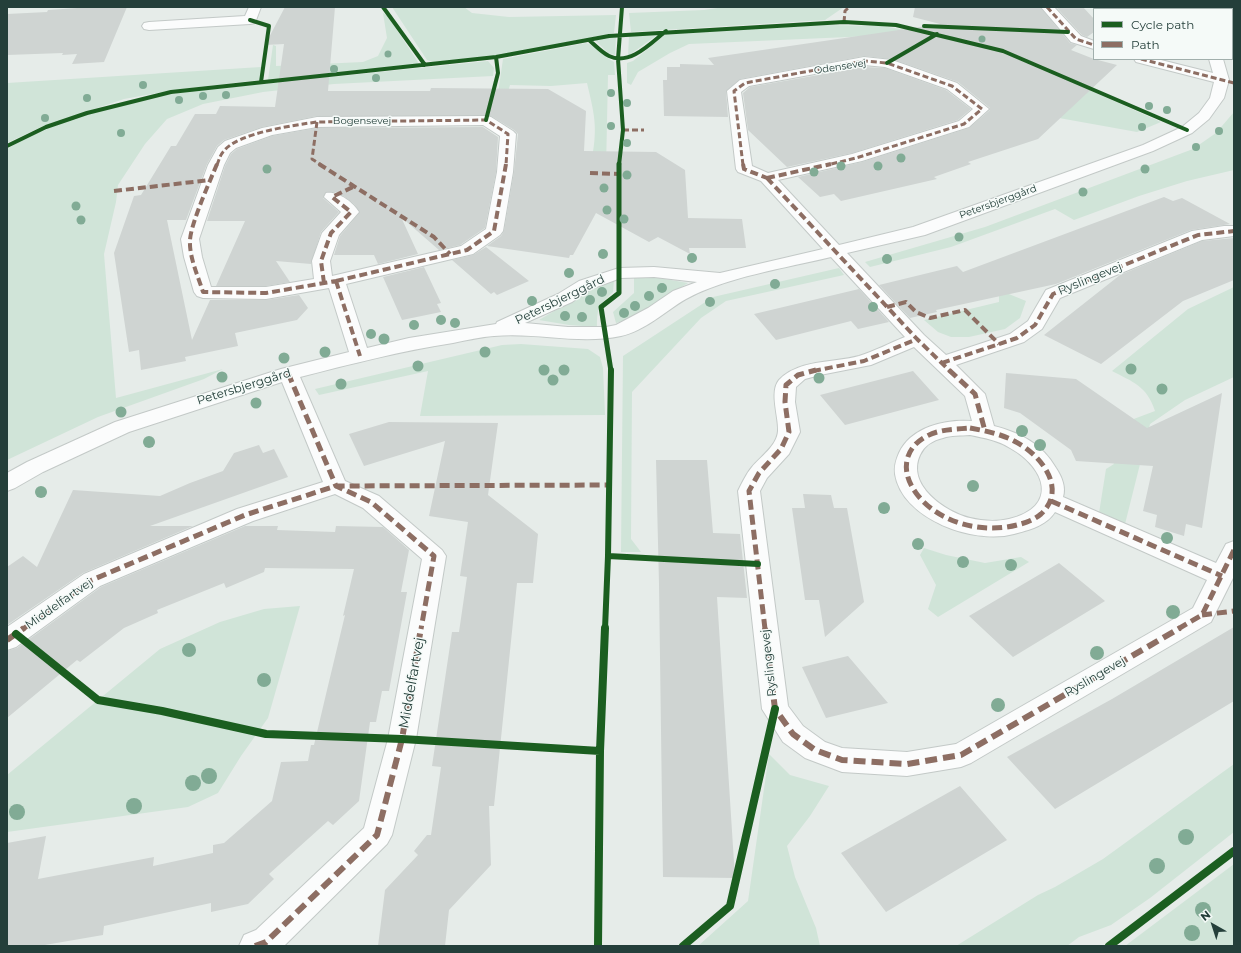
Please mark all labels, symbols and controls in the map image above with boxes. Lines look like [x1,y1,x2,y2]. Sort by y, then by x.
legend [1093,8,1233,60]
text: Cycle path [1131,17,1194,32]
text: Path [1131,37,1160,52]
street label: Odensevej [813,57,867,77]
street label: Bogensevej [333,115,391,127]
street label: Petersbjerggård [958,182,1038,222]
street label: Ryslingevej [1056,260,1124,298]
street label: Petersbjerggård [513,272,607,328]
street label: Petersbjerggård [195,366,293,408]
street label: Middelfartvej [23,575,95,633]
street label: Ryslingevej [758,629,780,697]
street label: Middelfartvej [396,636,428,730]
street label: Ryslingevej [1062,654,1128,700]
north arrow [1193,905,1233,945]
text: N [1198,907,1213,924]

